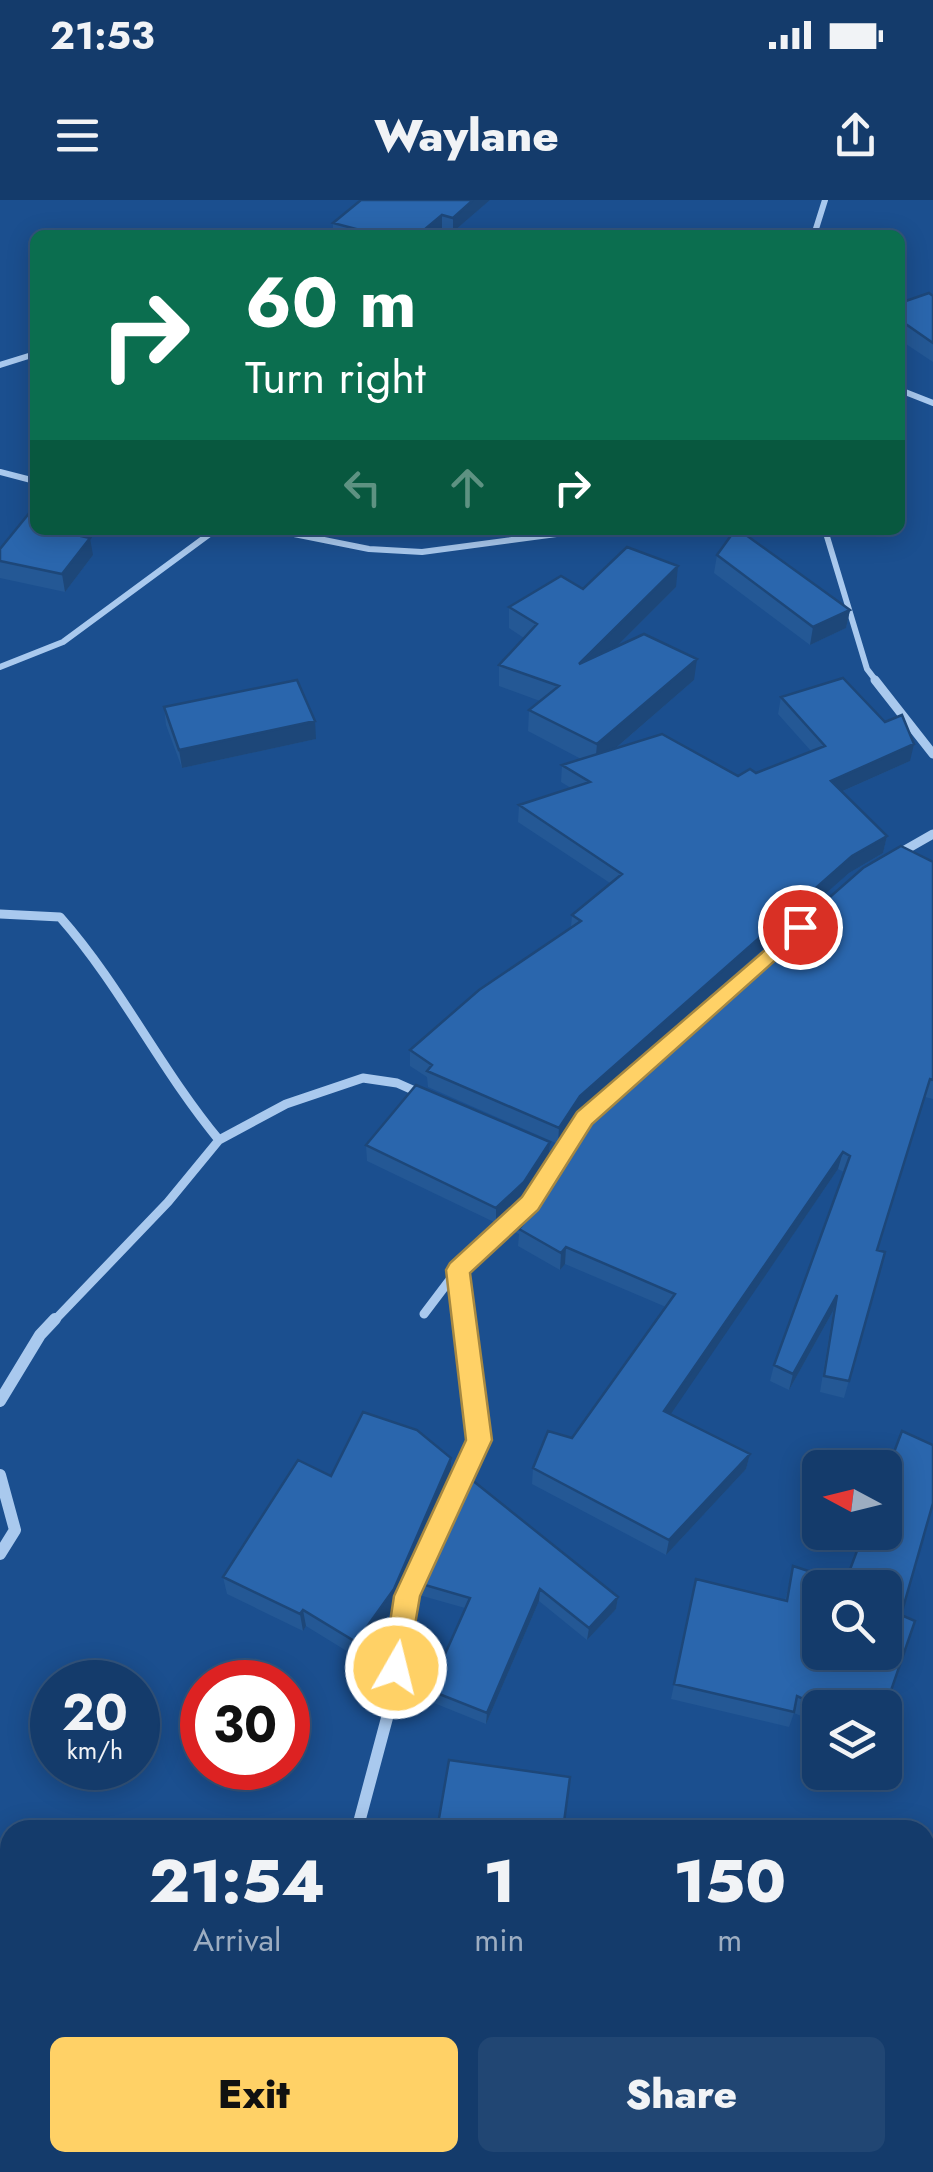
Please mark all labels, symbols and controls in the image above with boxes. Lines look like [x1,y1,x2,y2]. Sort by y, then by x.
text: 21:53 [50,8,155,63]
text: Waylane [374,103,559,168]
icon: menu [50,108,105,163]
icon: share [828,108,883,163]
text: 60 m [245,252,417,353]
icon: right [80,270,210,400]
text: Turn right [245,345,426,410]
icon: left [335,460,390,515]
icon: ahead [440,460,495,515]
icon: right [545,460,600,515]
pin [758,885,843,970]
icon: arrive [773,900,828,955]
north arrow [802,1450,902,1550]
map controls [802,1450,902,1790]
button: search [802,1570,902,1670]
position arrow [344,1616,448,1720]
speed limit sign: 30 [180,1660,310,1790]
text: 20 [62,1676,128,1749]
button: layers [802,1690,902,1790]
text: km/h [67,1732,123,1768]
text: 21:54 [149,1838,325,1925]
text: 1 [484,1838,515,1925]
text: 150 [673,1838,786,1925]
text: Arrival [193,1917,281,1963]
text: min [474,1917,524,1963]
text: m [717,1917,742,1963]
button: Exit [50,2037,458,2152]
button: Share [478,2037,885,2152]

